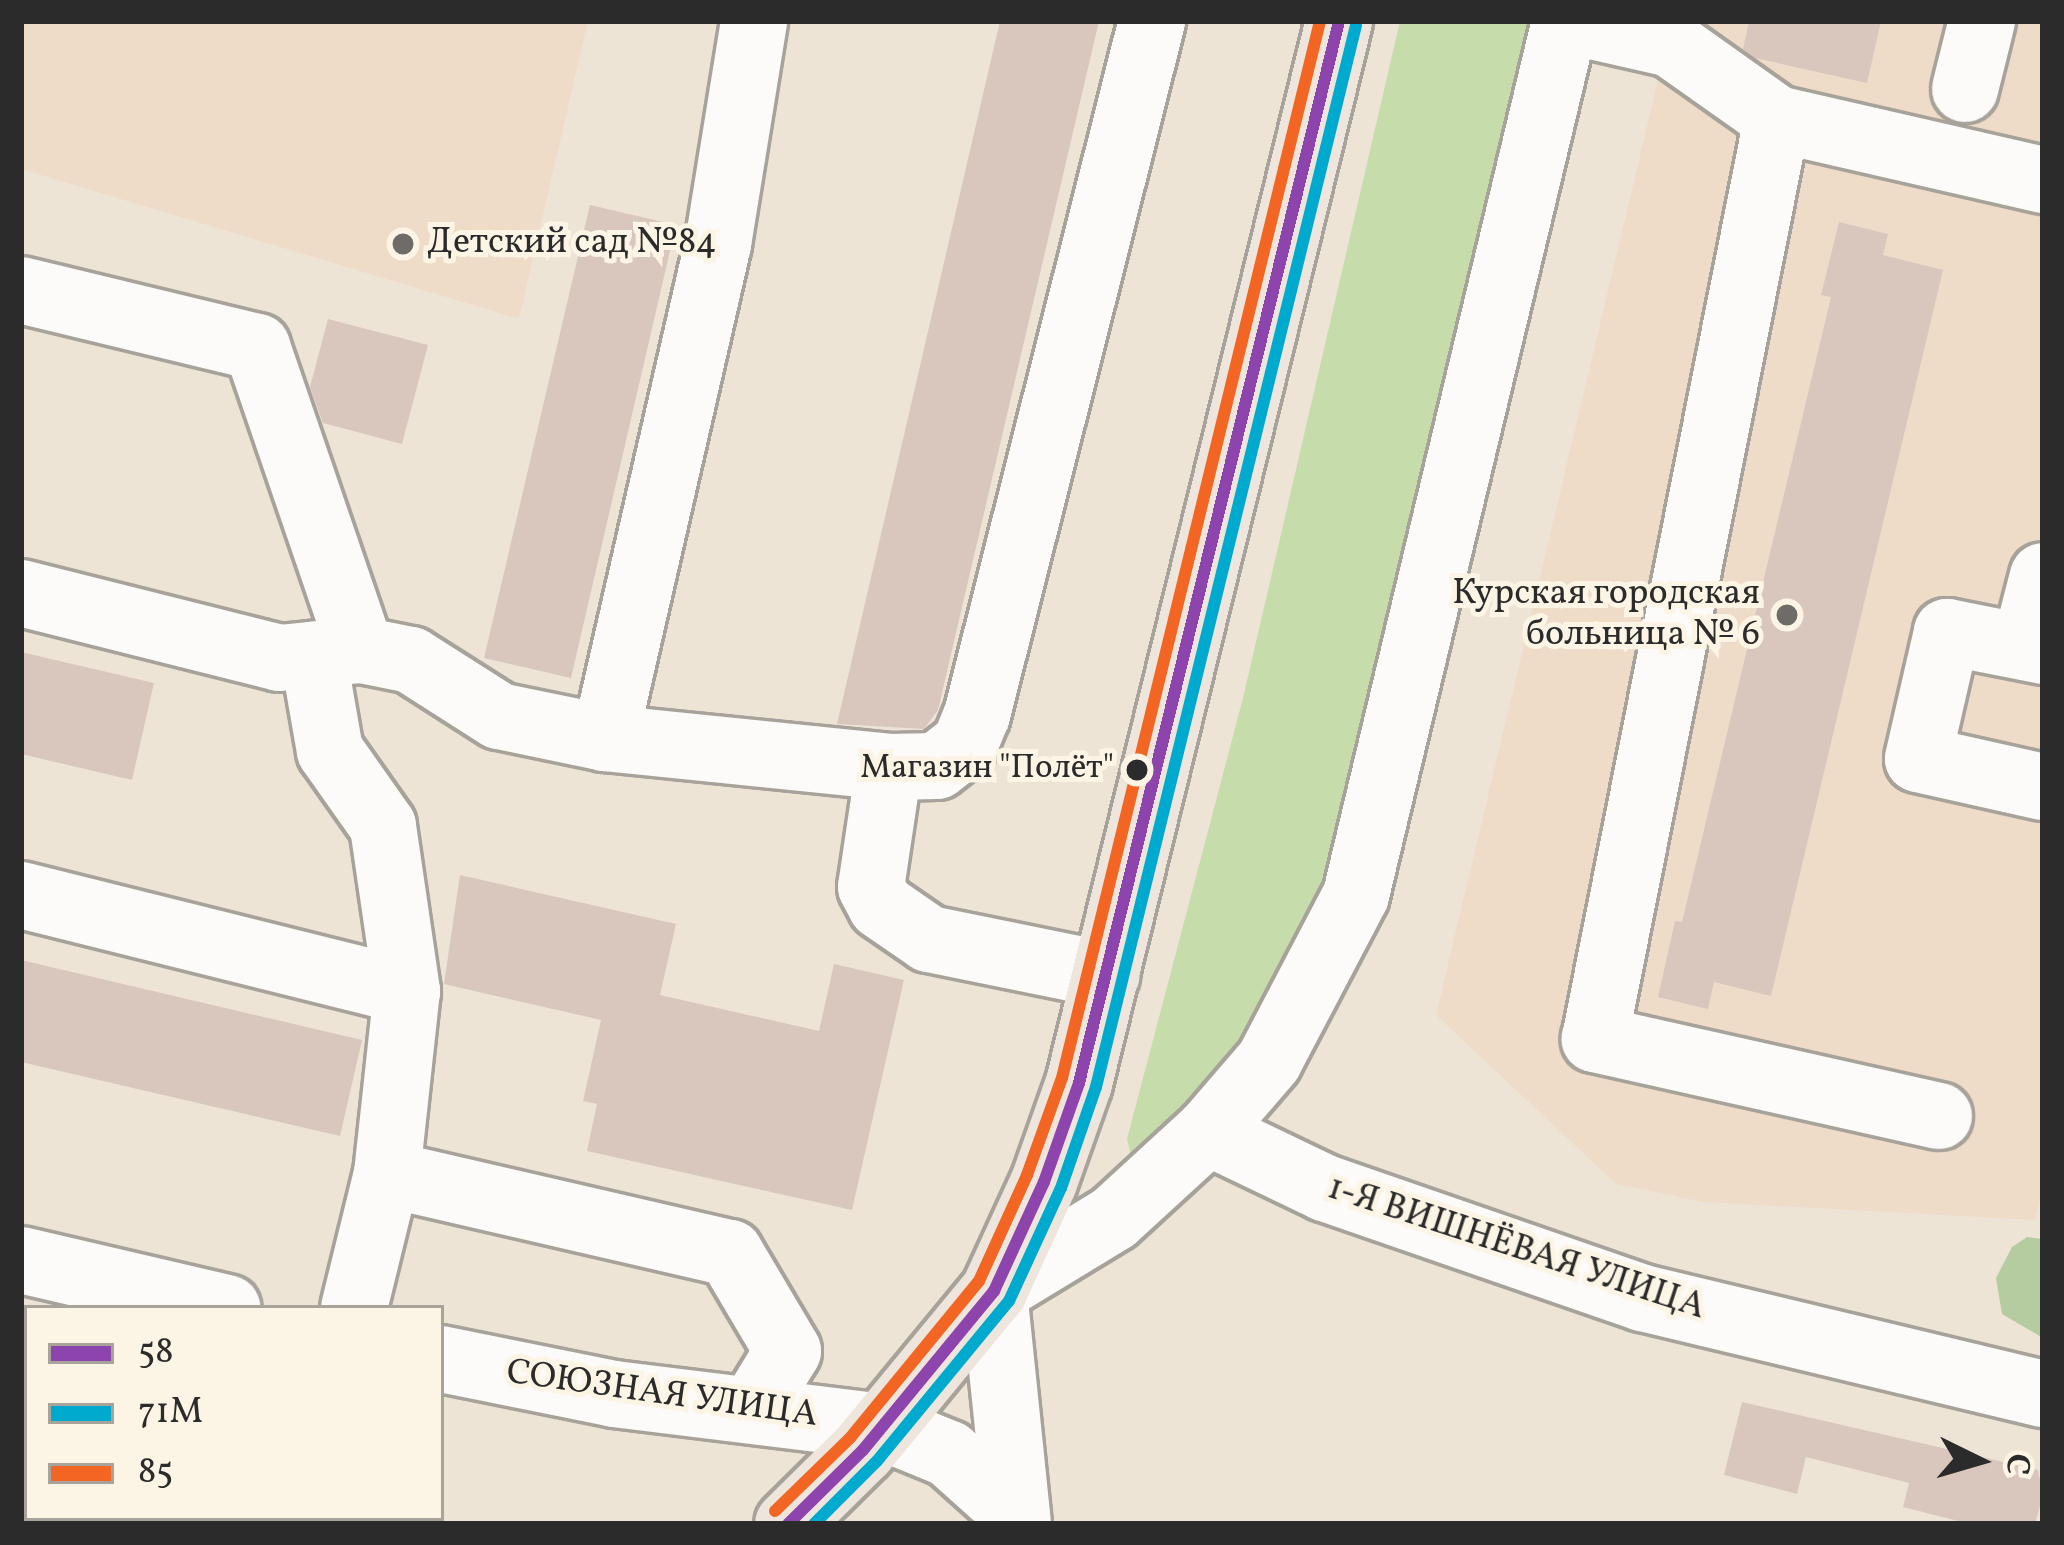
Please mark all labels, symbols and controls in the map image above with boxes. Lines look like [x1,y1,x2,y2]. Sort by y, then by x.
place label: Детский сад №84 [427,222,717,266]
marker: Детский сад №84 [390,231,416,257]
place label: Курская городская больница № 6 [1452,572,1760,657]
marker: Курская городская больница № 6 [1771,599,1803,631]
place label: Магазин "Полёт" [860,750,1114,790]
marker: Магазин "Полёт" [1126,759,1148,781]
street label: 1-Я ВИШНЁВАЯ УЛИЦА [1322,1167,1710,1331]
legend [24,1305,444,1521]
text: 58 [138,1328,174,1378]
street label: СОЮЗНАЯ УЛИЦА [504,1352,820,1438]
text: 71М [138,1388,203,1438]
north arrow [1920,1401,2040,1521]
text: 85 [138,1448,173,1498]
text: С [1992,1452,2040,1477]

